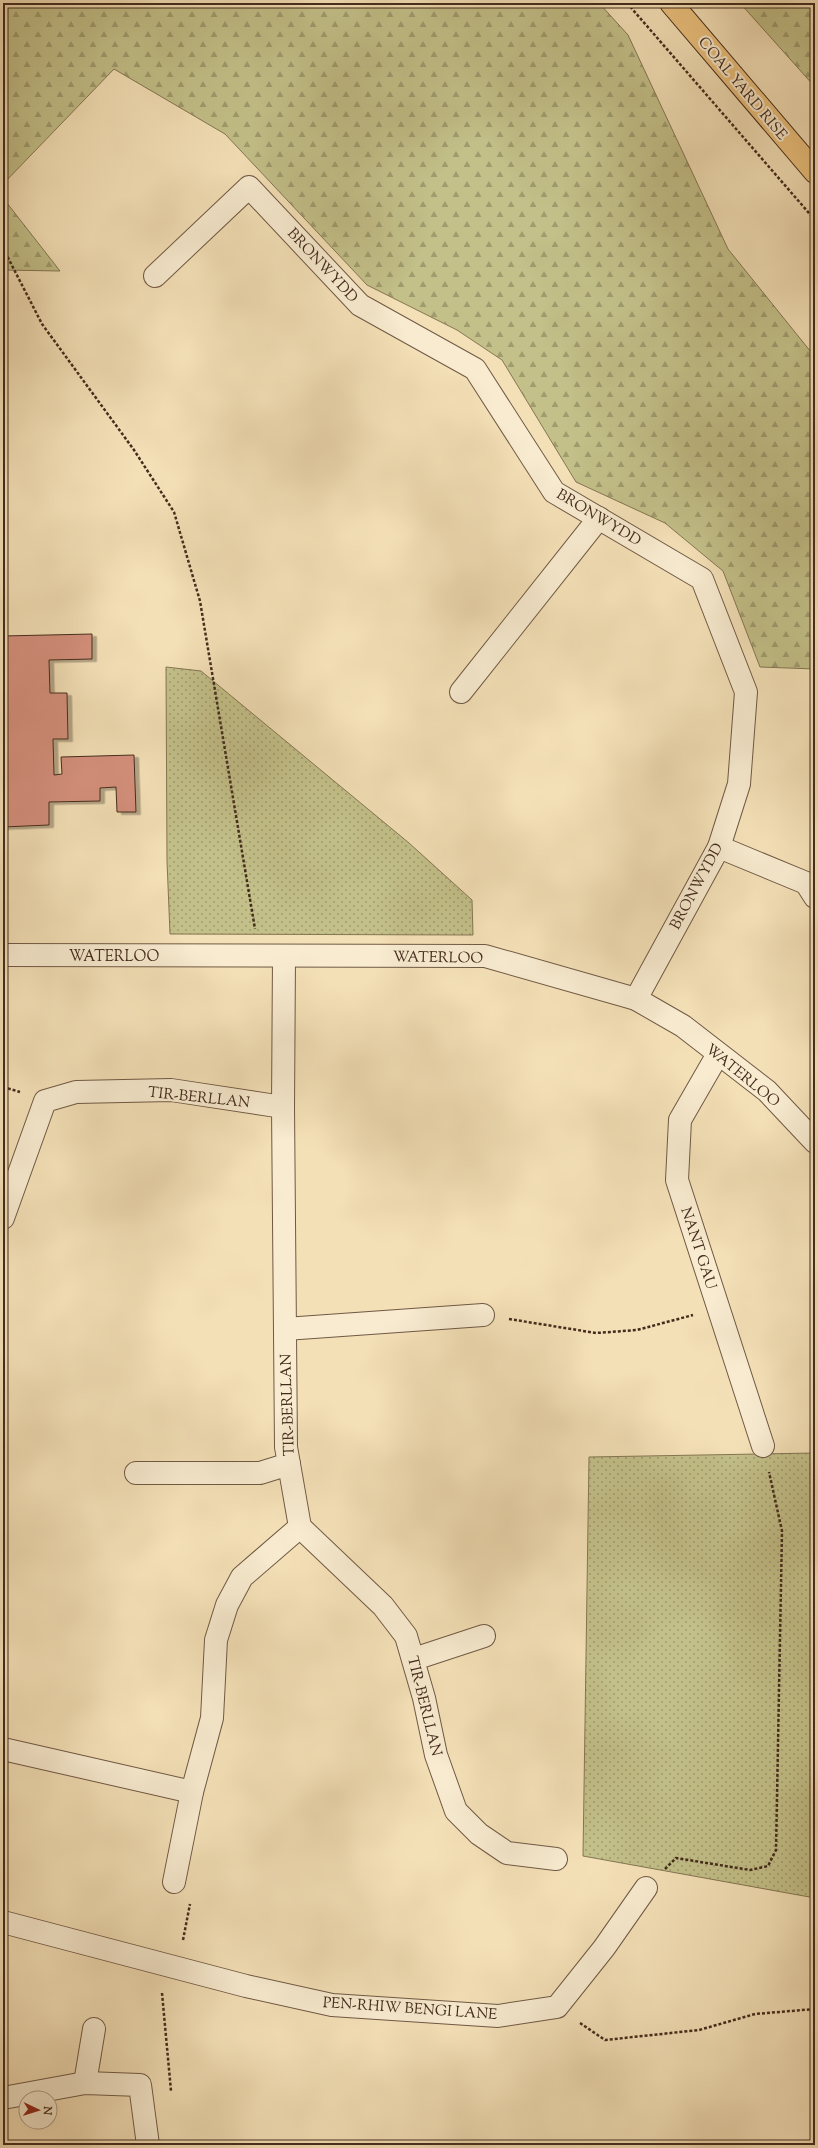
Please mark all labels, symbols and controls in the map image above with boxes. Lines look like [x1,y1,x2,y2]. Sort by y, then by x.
street label: COAL YARD RISE [692,33,791,145]
street label: BRONWYDD [282,224,362,308]
street label: BRONWYDD [552,485,645,552]
street label: BRONWYDD [666,840,729,934]
street label: WATERLOO [69,947,159,968]
street label: WATERLOO [393,947,484,970]
street label: WATERLOO [700,1040,784,1113]
street label: TIR-BERLLAN [147,1083,251,1114]
street label: NANT GAU [674,1205,721,1292]
street label: TIR-BERLLAN [276,1353,301,1456]
street label: TIR-BERLLAN [401,1654,446,1759]
street label: PEN-RHIW BENGI LANE [322,1993,498,2026]
north arrow [18,2090,58,2130]
text: N [39,2105,55,2116]

